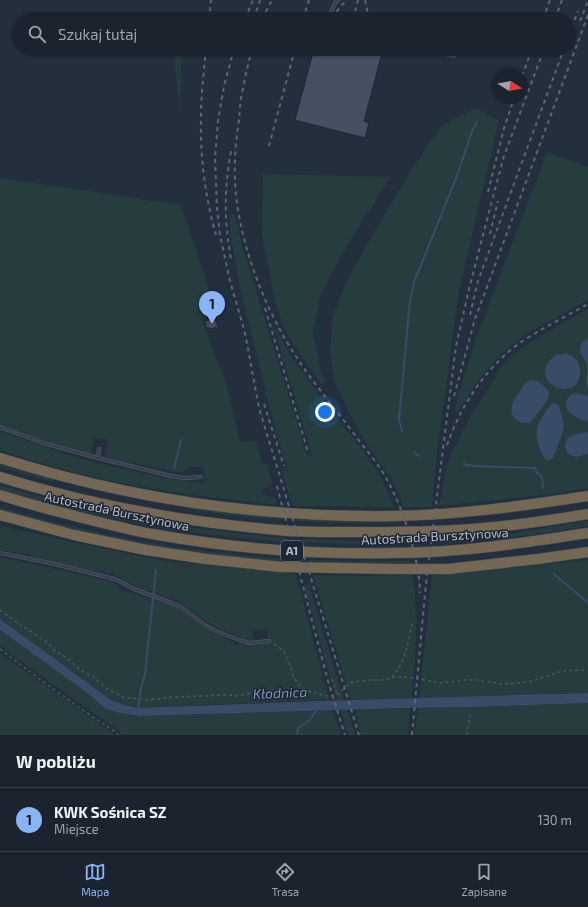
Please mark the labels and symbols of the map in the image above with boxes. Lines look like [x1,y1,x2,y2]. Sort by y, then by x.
north arrow [492,68,528,104]
pin: 1 [199,291,225,324]
your location [315,402,335,422]
street label: Autostrada Bursztynowa [43,488,191,534]
street label: Autostrada Bursztynowa [361,524,509,548]
road number: A1 [281,541,303,561]
water label: Kłodnica [252,683,308,702]

